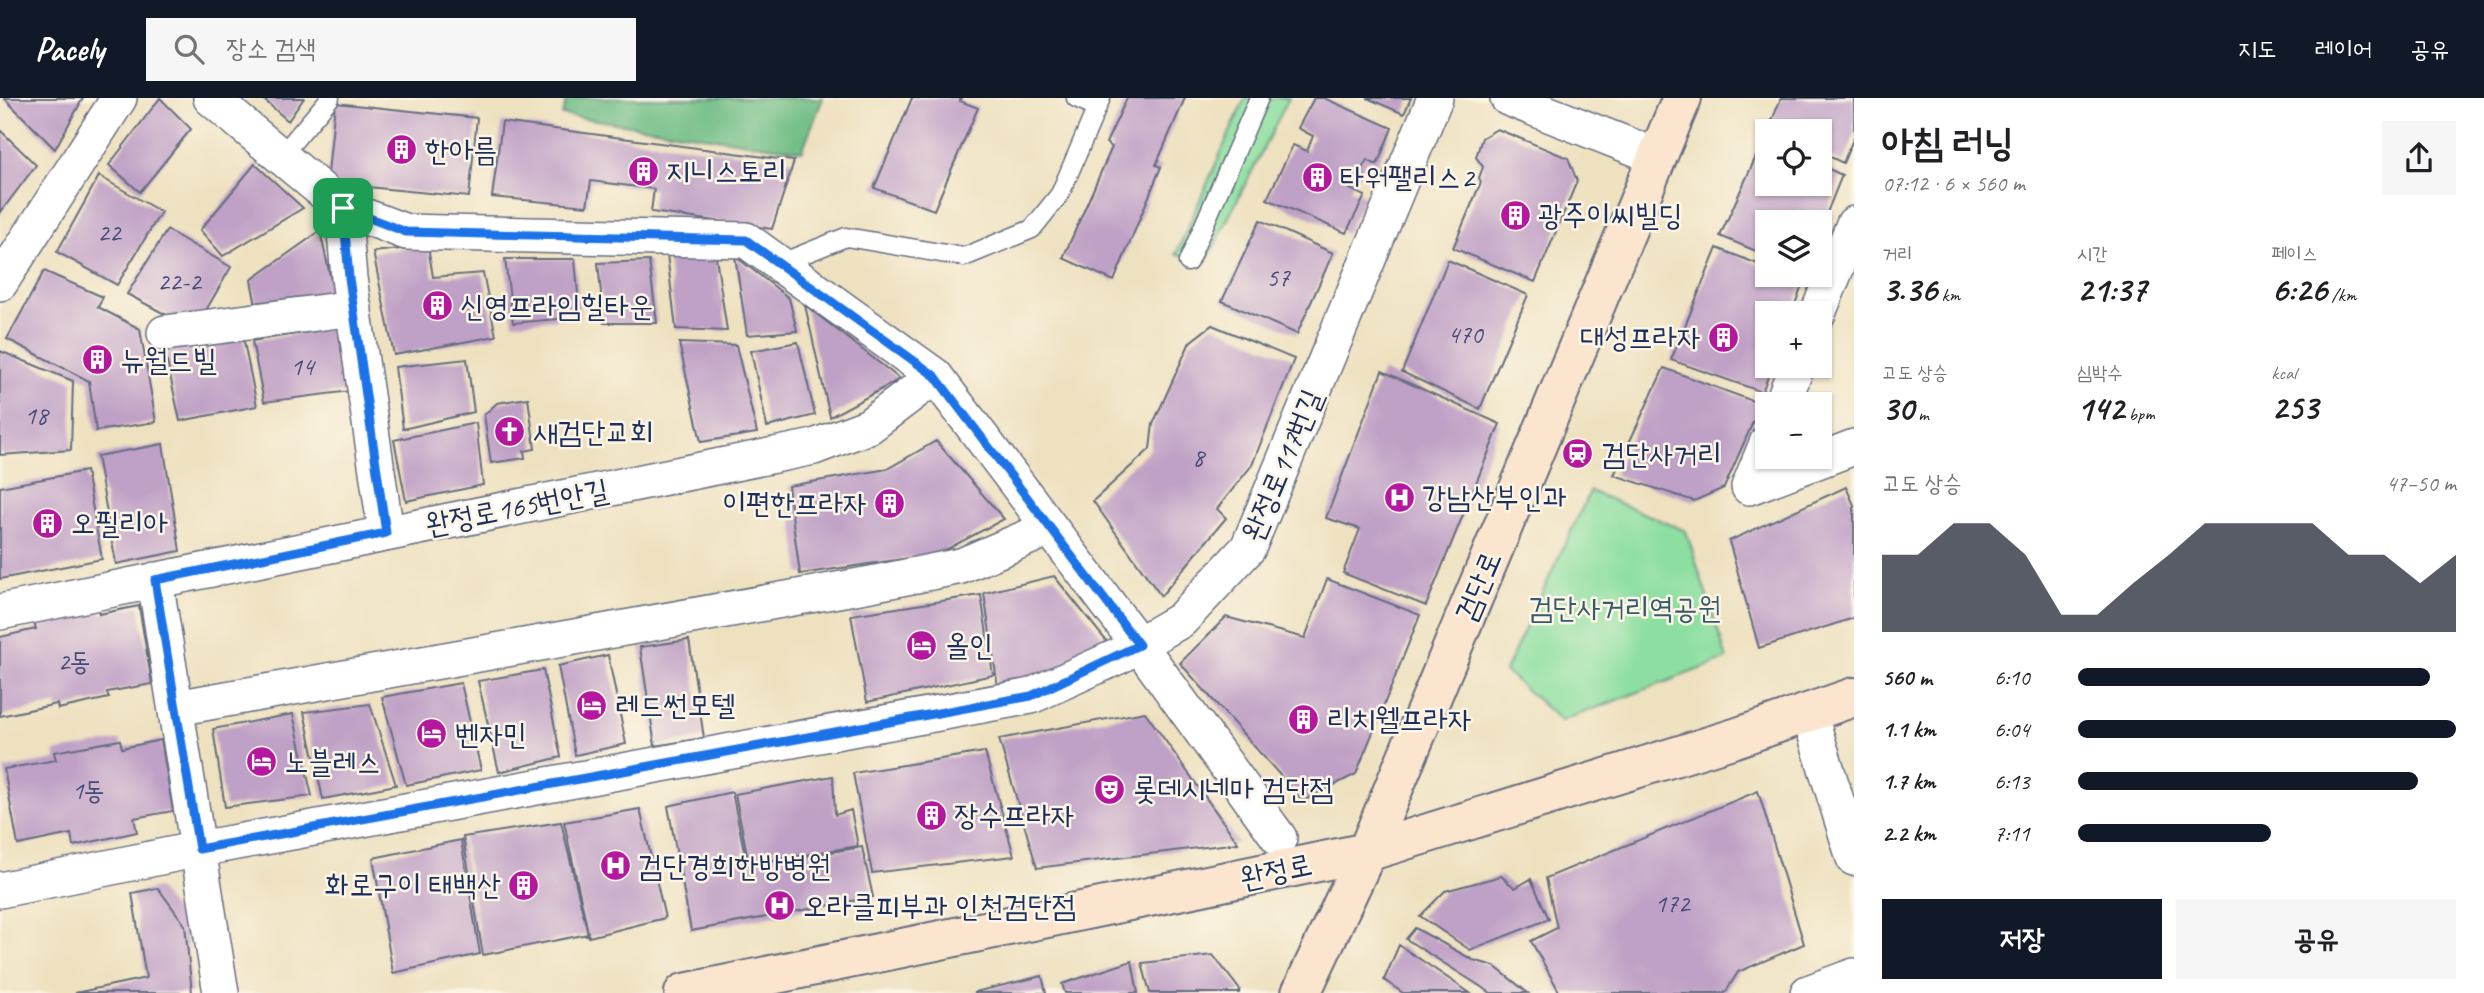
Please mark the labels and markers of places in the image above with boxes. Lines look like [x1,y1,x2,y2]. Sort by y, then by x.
place label: 한아름 [425,131,497,169]
building icon: 한아름 [385,133,419,167]
place label: 지니스토리 [666,152,787,190]
building icon: 지니스토리 [626,154,660,188]
place label: 타워팰리스2 [1340,158,1477,196]
building icon: 타워팰리스2 [1300,160,1334,194]
pin [313,178,373,238]
place label: 광주이씨빌딩 [1538,196,1683,234]
building icon: 광주이씨빌딩 [1498,198,1532,232]
place label: 신영프라임힐타운 [460,287,653,325]
building icon: 신영프라임힐타운 [420,289,454,323]
place label: 대성프라자 [1580,318,1701,356]
building icon: 대성프라자 [1707,320,1741,354]
place label: 뉴월드빌 [120,341,217,379]
building icon: 뉴월드빌 [80,343,114,377]
place label: 새검단교회 [533,413,654,451]
church icon: 새검단교회 [493,415,527,449]
place label: 검단사거리 [1601,435,1722,473]
station icon: 검단사거리 [1561,437,1595,471]
place label: 강남산부인과 [1422,478,1567,516]
hospital icon: 강남산부인과 [1382,480,1416,514]
place label: 이편한프라자 [722,484,867,522]
building icon: 이편한프라자 [873,486,907,520]
place label: 오필리아 [71,504,168,542]
building icon: 오필리아 [31,506,65,540]
place label: 올인 [945,626,993,664]
hotel icon: 올인 [905,628,939,662]
place label: 레드썬모텔 [615,686,736,724]
hotel icon: 레드썬모텔 [575,688,609,722]
place label: 리치웰프라자 [1327,700,1472,738]
building icon: 리치웰프라자 [1287,702,1321,736]
place label: 벤자민 [455,715,527,753]
hotel icon: 벤자민 [415,717,449,751]
place label: 노블레스 [284,743,381,781]
hotel icon: 노블레스 [244,745,278,779]
place label: 롯데시네마 검단점 [1133,770,1333,808]
theatre icon: 롯데시네마 검단점 [1093,772,1127,806]
place label: 장수프라자 [954,796,1075,834]
building icon: 장수프라자 [914,798,948,832]
place label: 검단경희한방병원 [638,847,831,885]
hospital icon: 검단경희한방병원 [598,849,632,883]
place label: 화로구이 태백산 [325,866,501,904]
building icon: 화로구이 태백산 [507,868,541,902]
place label: 오라클피부과 인천검단점 [803,887,1076,925]
hospital icon: 오라클피부과 인천검단점 [763,889,797,923]

